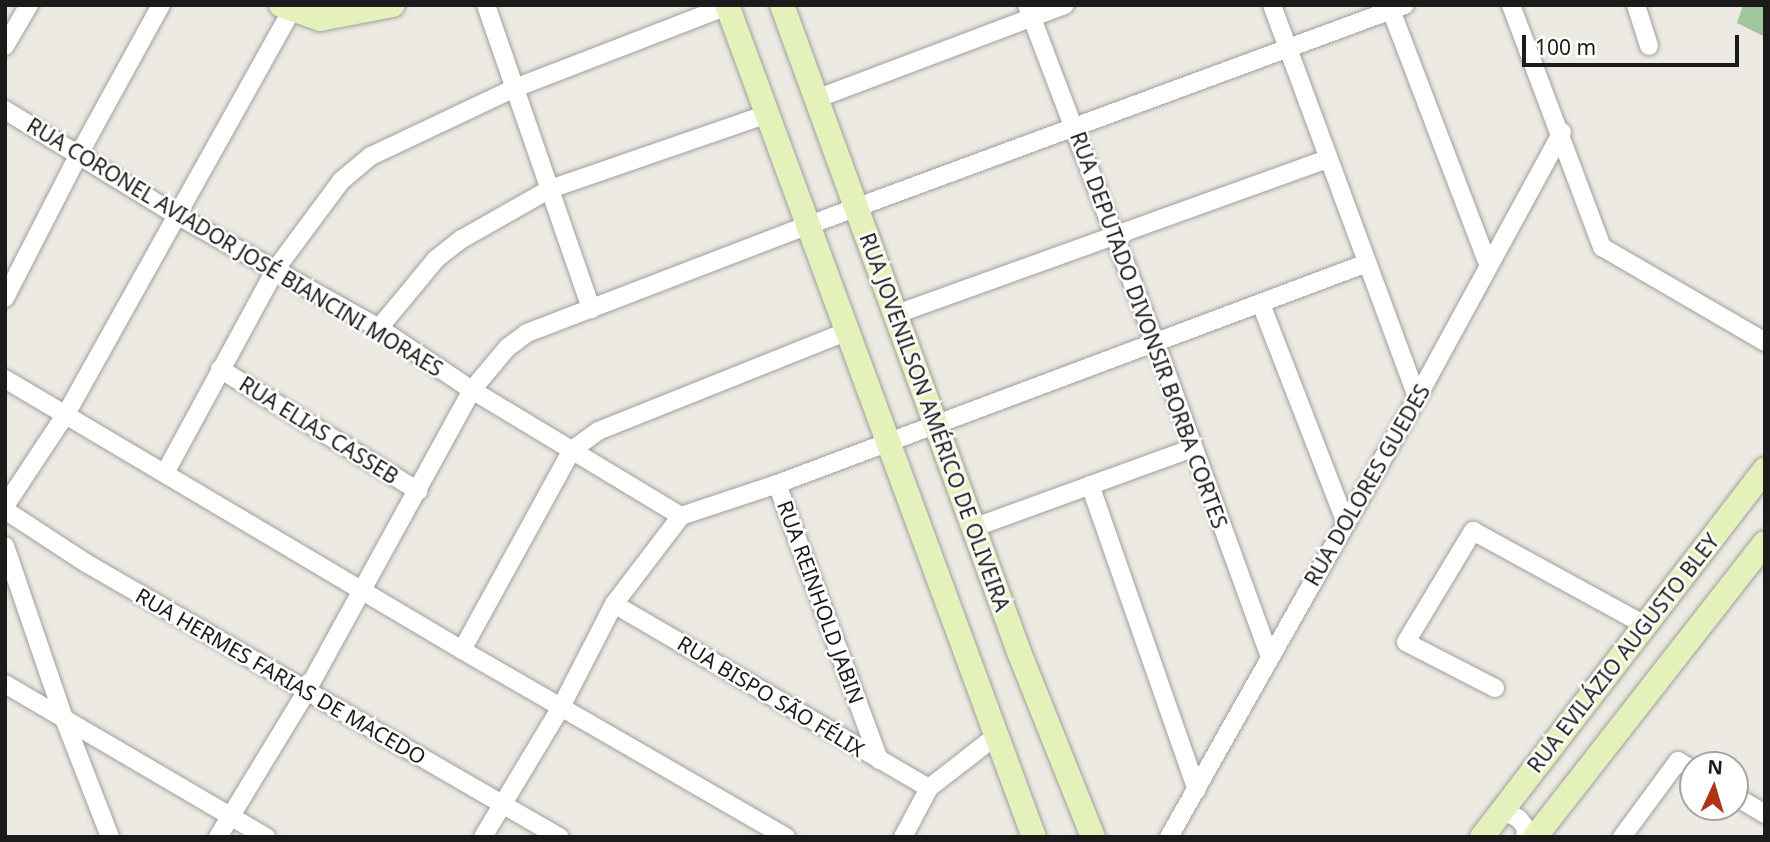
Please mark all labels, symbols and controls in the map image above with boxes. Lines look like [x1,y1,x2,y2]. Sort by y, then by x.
scale bar [1525,21,1742,65]
text: 100 m [1535,33,1596,61]
street label: RUA CORONEL AVIADOR JOSÉ BIANCINI MORAES [22,112,448,382]
street label: RUA DEPUTADO DIVONSIR BORBA CORTES [1065,128,1233,532]
street label: RUA JOVENILSON AMÉRICO DE OLIVEIRA [855,229,1015,615]
street label: RUA ELIAS CASSEB [235,371,403,489]
street label: RUA DOLORES GUEDES [1299,380,1435,590]
street label: RUA REINHOLD JABIN [772,497,870,707]
street label: RUA EVILÁZIO AUGUSTO BLEY [1522,529,1724,777]
street label: RUA HERMES FARIAS DE MACEDO [131,582,431,770]
street label: RUA BISPO SÃO FÉLIX [673,630,869,762]
north arrow [1679,751,1749,821]
text: N [1707,754,1724,781]

